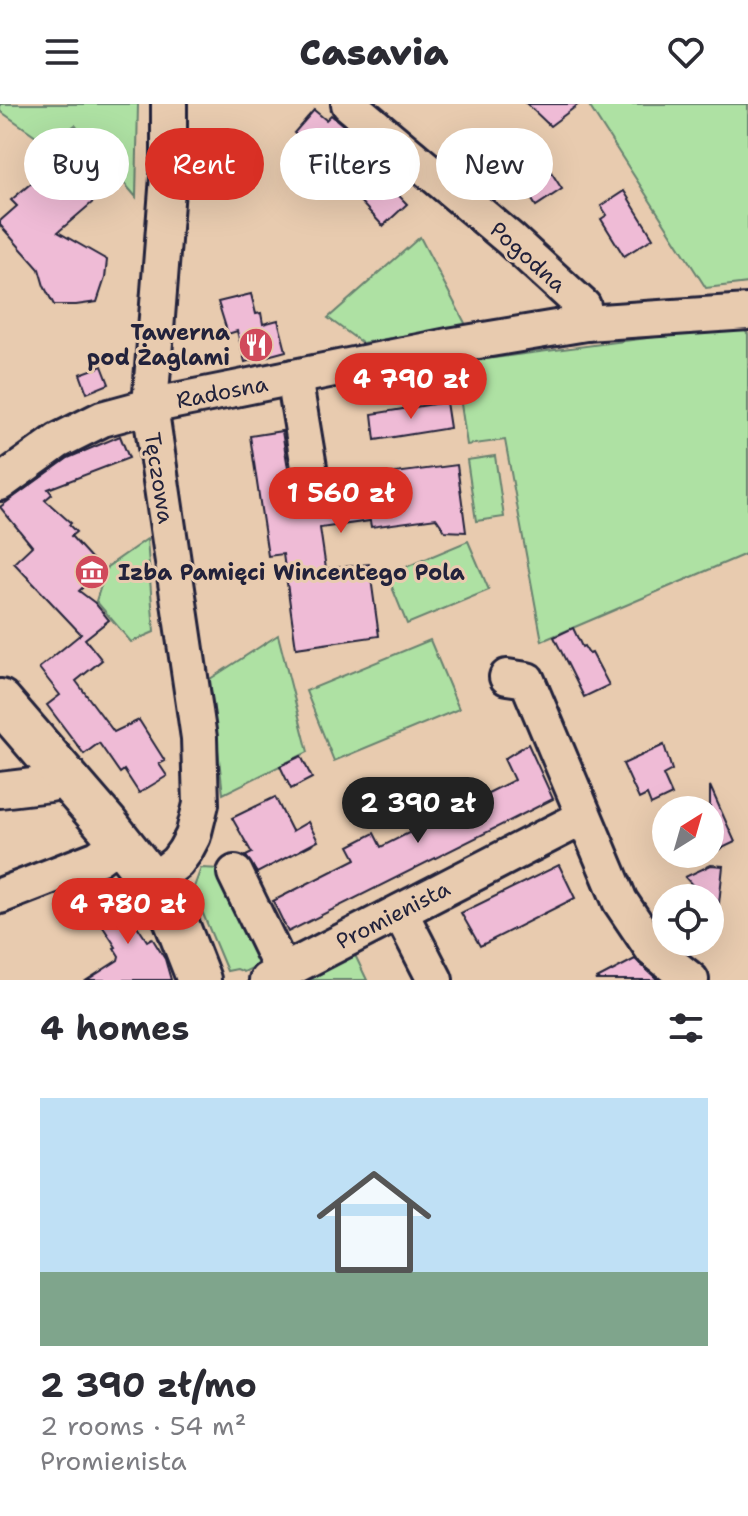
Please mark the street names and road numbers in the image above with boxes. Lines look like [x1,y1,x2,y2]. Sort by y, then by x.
street label: Pogodna [484,215,573,299]
street label: Radosna [174,369,271,415]
street label: Tęczowa [137,430,181,526]
street label: Promienista [331,874,455,956]

